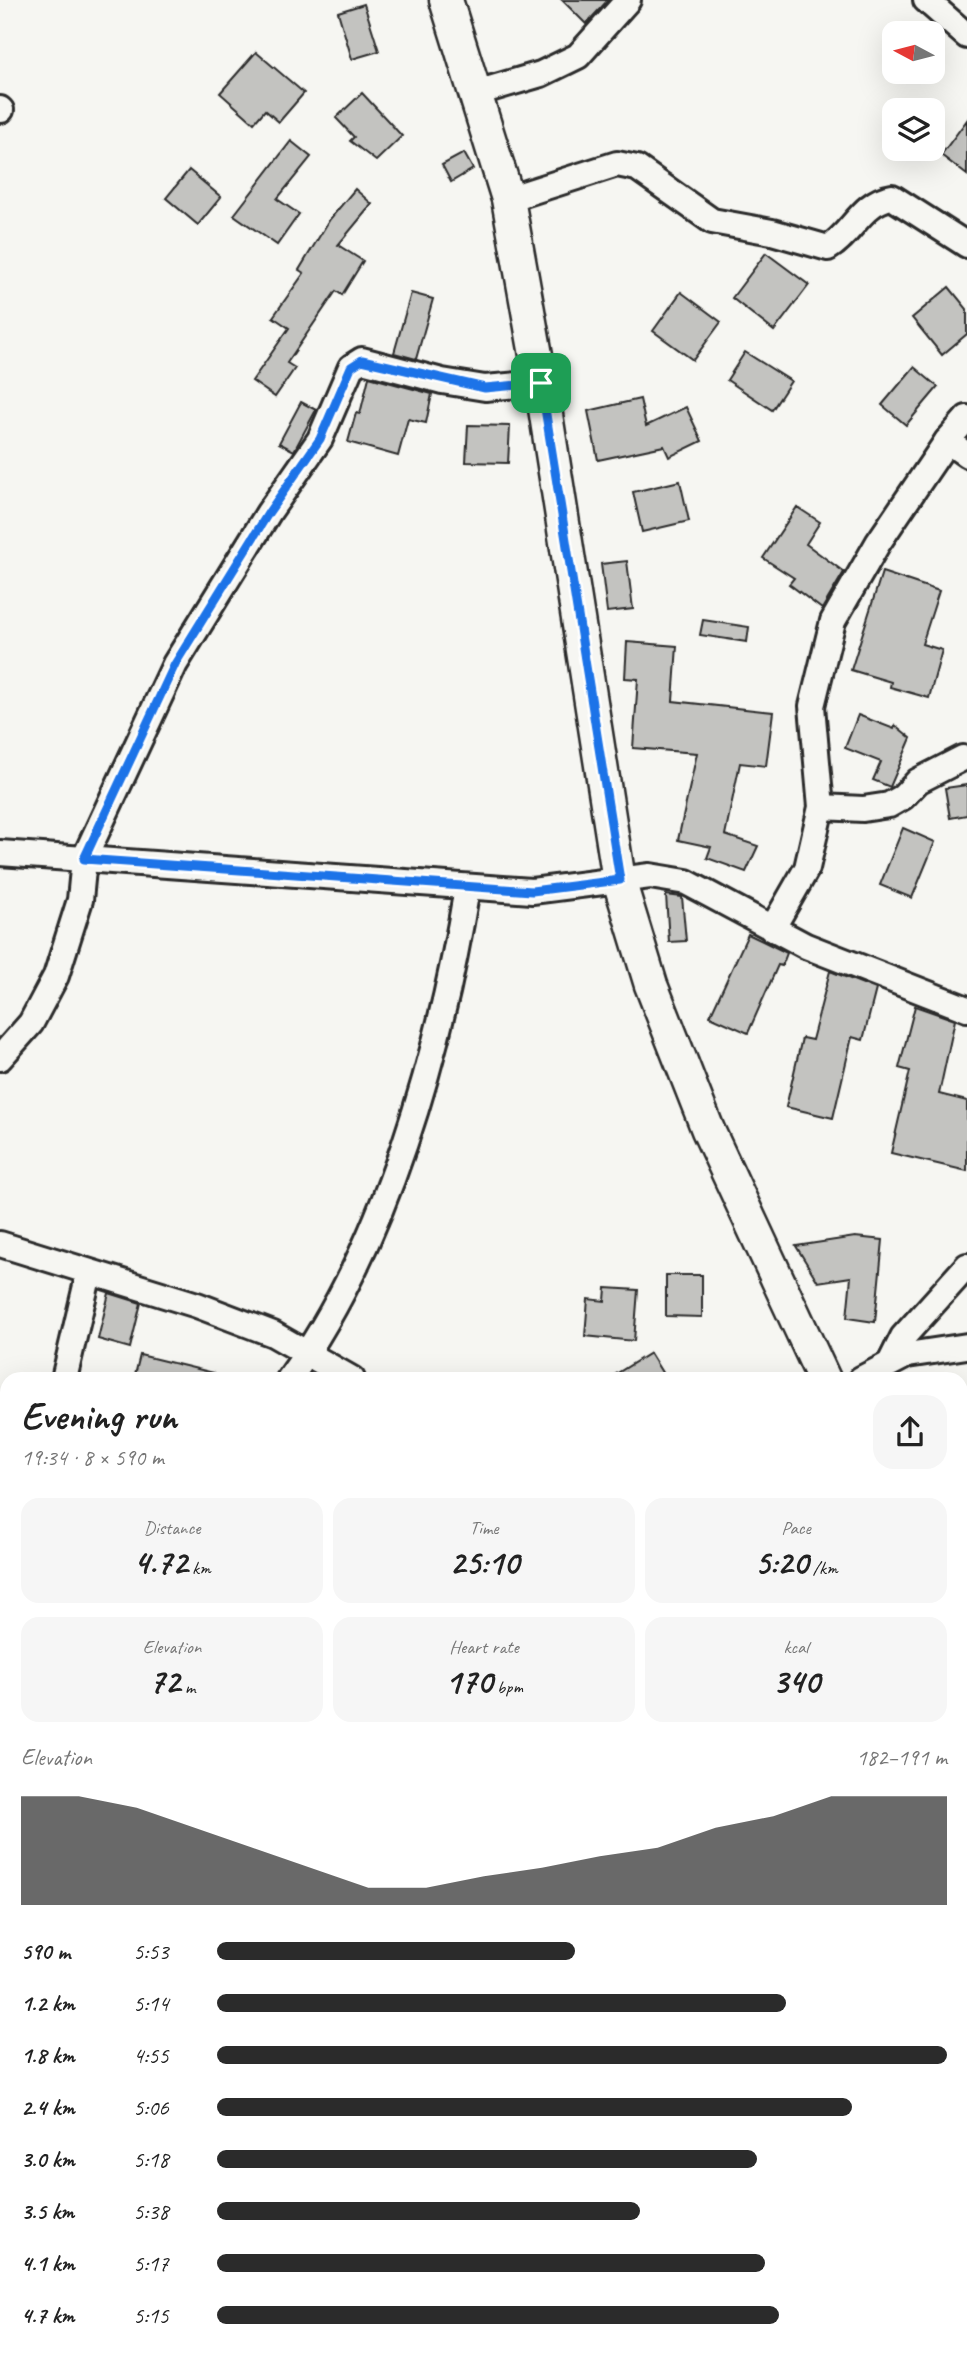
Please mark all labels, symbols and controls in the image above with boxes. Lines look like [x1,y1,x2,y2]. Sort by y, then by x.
north arrow [882,21,945,84]
map controls [882,21,945,161]
button: layers [882,98,945,161]
pin [511,353,571,413]
icon: arrive [522,364,560,402]
text: Evening run [21,1393,177,1440]
button: share [873,1395,947,1469]
text: 19:34 · 8 × 590 m [21,1443,164,1472]
text: Distance [144,1516,200,1540]
text: Time [469,1516,499,1540]
text: Pace [781,1516,811,1540]
text: 4.72 [133,1540,187,1585]
text: 25:10 [449,1540,519,1585]
text: 5:20 [754,1540,808,1585]
text: km [187,1556,211,1580]
text: /km [808,1556,838,1580]
text: Elevation [143,1635,201,1659]
text: Heart rate [449,1635,519,1659]
text: kcal [783,1635,809,1659]
text: 72 [149,1659,180,1704]
text: 170 [445,1659,492,1704]
text: 340 [772,1659,820,1704]
text: m [180,1675,195,1699]
text: bpm [492,1675,523,1699]
text: Elevation [21,1743,92,1772]
text: 182–191 m [856,1743,947,1772]
text: 590 m [21,1937,70,1966]
text: 5:53 [133,1937,169,1966]
text: 1.2 km [21,1989,75,2018]
text: 5:14 [133,1989,169,2018]
text: 1.8 km [21,2041,75,2070]
text: 4:55 [133,2041,169,2070]
text: 2.4 km [21,2093,75,2122]
text: 5:06 [133,2093,169,2122]
text: 3.0 km [21,2145,75,2174]
text: 5:18 [133,2145,169,2174]
text: 3.5 km [21,2197,74,2226]
text: 5:38 [133,2197,169,2226]
text: 4.1 km [21,2249,75,2278]
text: 5:17 [133,2249,169,2278]
text: 4.7 km [21,2301,74,2330]
text: 5:15 [133,2301,169,2330]

